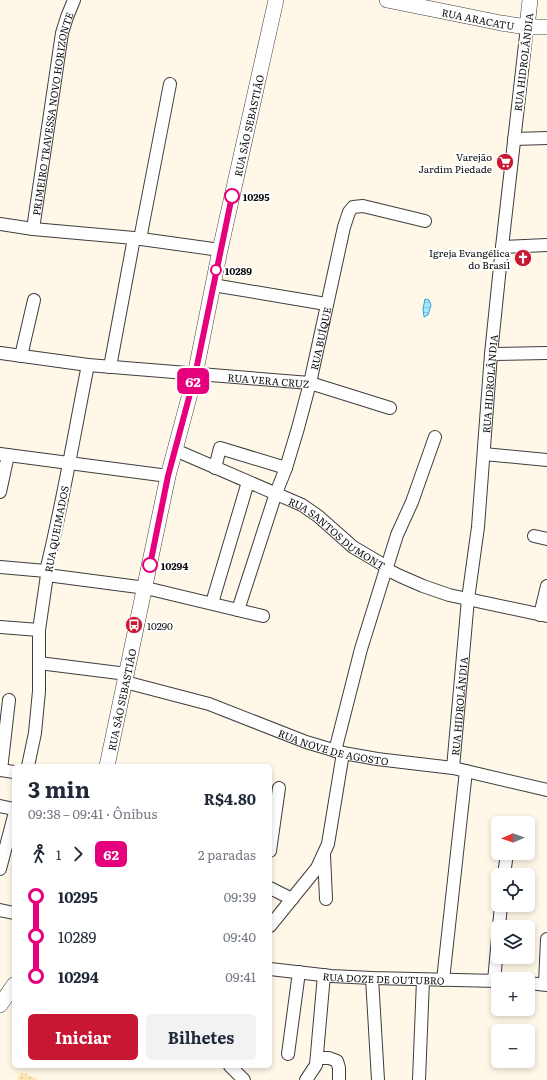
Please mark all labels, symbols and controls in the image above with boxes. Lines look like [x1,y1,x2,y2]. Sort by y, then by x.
street label: RUA ARACATU [441,4,516,32]
street label: PRIMEIRO TRAVESSA NOVO HORIZONTE [28,9,76,216]
street label: RUA HIDROLÂNDIA [510,11,537,112]
street label: RUA SÃO SEBASTIÃO [229,73,267,178]
place label: Varejão Jardim Piedade [419,149,492,176]
supermarket icon: Varejão Jardim Piedade [495,152,515,172]
marker: 10295 [224,188,240,204]
place label: 10295 [243,189,270,204]
place label: Igreja Evangélica do Brasil [429,245,511,272]
church icon: Igreja Evangélica do Brasil [513,248,533,268]
place label: 10289 [225,263,252,278]
marker: 10289 [210,264,222,276]
street label: RUA BUÍQUE [306,305,334,371]
street label: RUA HIDROLÂNDIA [478,333,501,434]
line badge: 62 [175,368,211,394]
street label: RUA VERA CRUZ [227,369,310,390]
text: 62 [185,371,201,391]
street label: RUA QUEIMADOS [40,484,72,574]
street label: RUA SANTOS DUMONT [286,493,388,572]
marker: 10294 [142,557,158,573]
place label: 10294 [161,558,188,573]
bus stop icon: 10290 [124,615,144,635]
place label: 10290 [147,618,173,633]
street label: RUA SÃO SEBASTIÃO [103,647,139,752]
street label: RUA HIDROLÂNDIA [447,656,470,756]
street label: RUA NOVE DE AGOSTO [276,724,390,768]
text: 3 min [28,772,90,805]
text: R$4.80 [204,787,256,810]
text: 09:38 – 09:41 · Ônibus [28,804,157,823]
north arrow [491,816,535,860]
map controls [491,816,535,1068]
icon: walk [28,843,50,865]
icon: forward [67,843,89,865]
text: 62 [103,844,119,864]
text: 1 [56,845,61,864]
text: 2 paradas [198,845,256,864]
button: locate [491,868,535,912]
text: 10295 [58,885,98,908]
text: 09:39 [224,887,256,906]
button: layers [491,920,535,964]
text: 10289 [58,925,96,948]
text: 09:40 [223,927,256,946]
text: 10294 [58,965,99,988]
text: 09:41 [225,967,256,986]
street label: RUA DOZE DE OUTUBRO [322,968,445,987]
button: + [491,972,535,1016]
button: Iniciar [28,1014,138,1060]
button: Bilhetes [146,1014,256,1060]
button: − [491,1024,535,1068]

